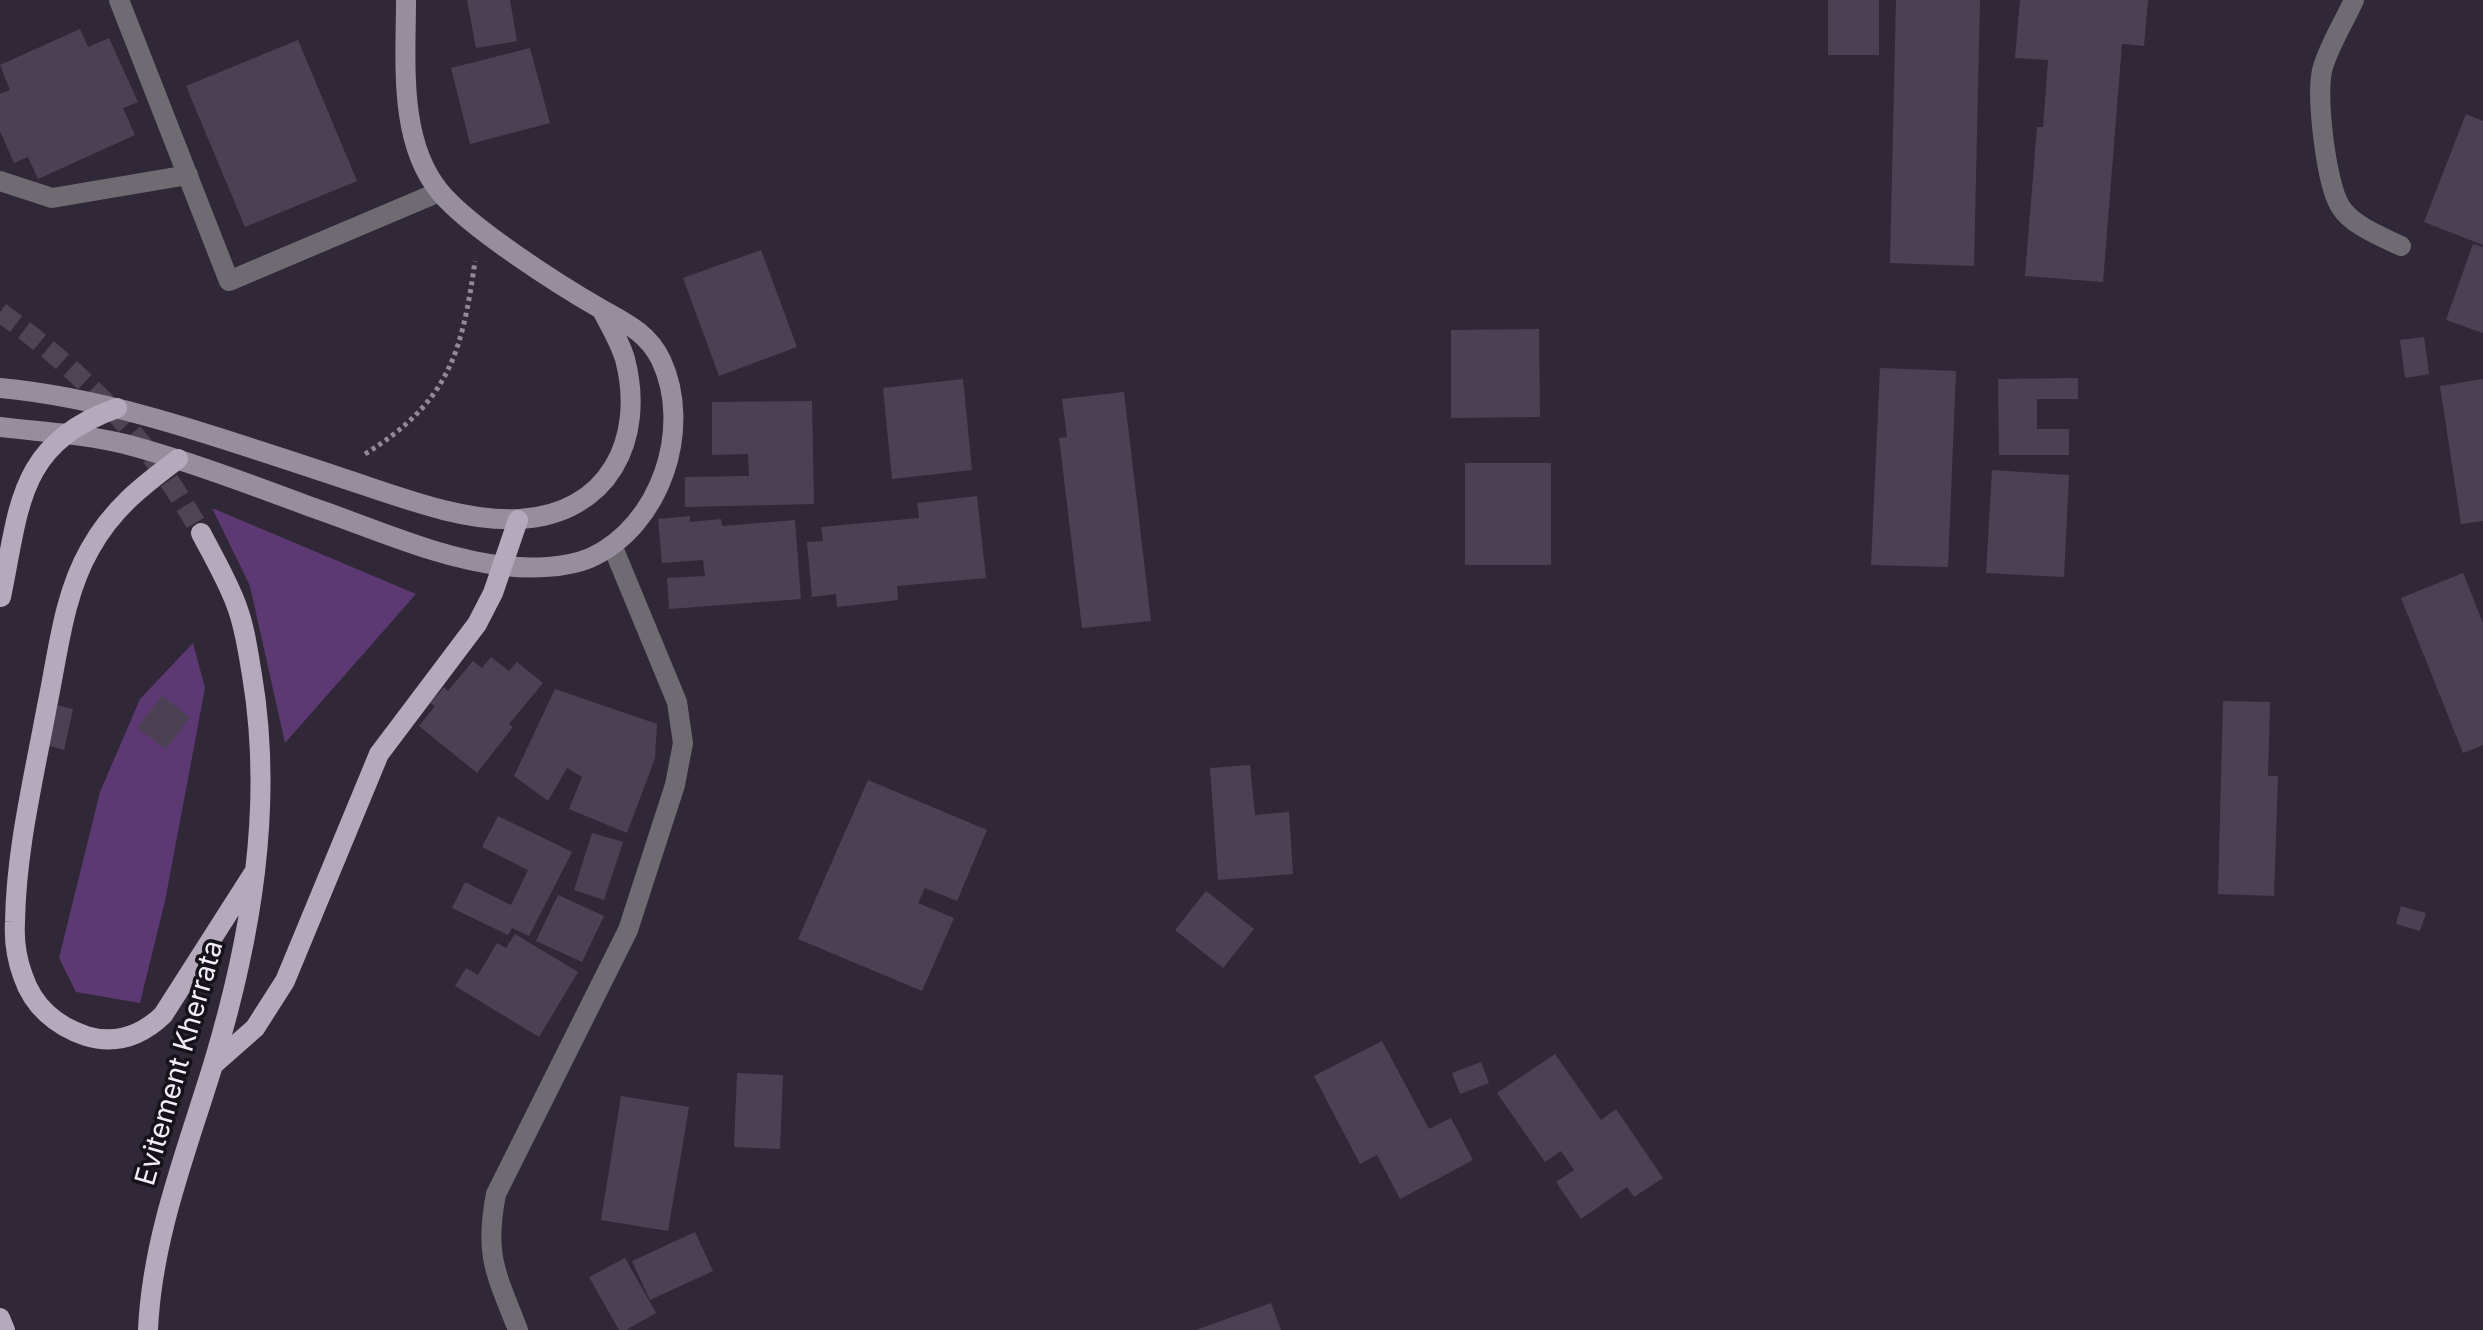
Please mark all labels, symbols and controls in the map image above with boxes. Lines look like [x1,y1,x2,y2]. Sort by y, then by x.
street label: Evitement Kherrata [129,937,231,1189]

